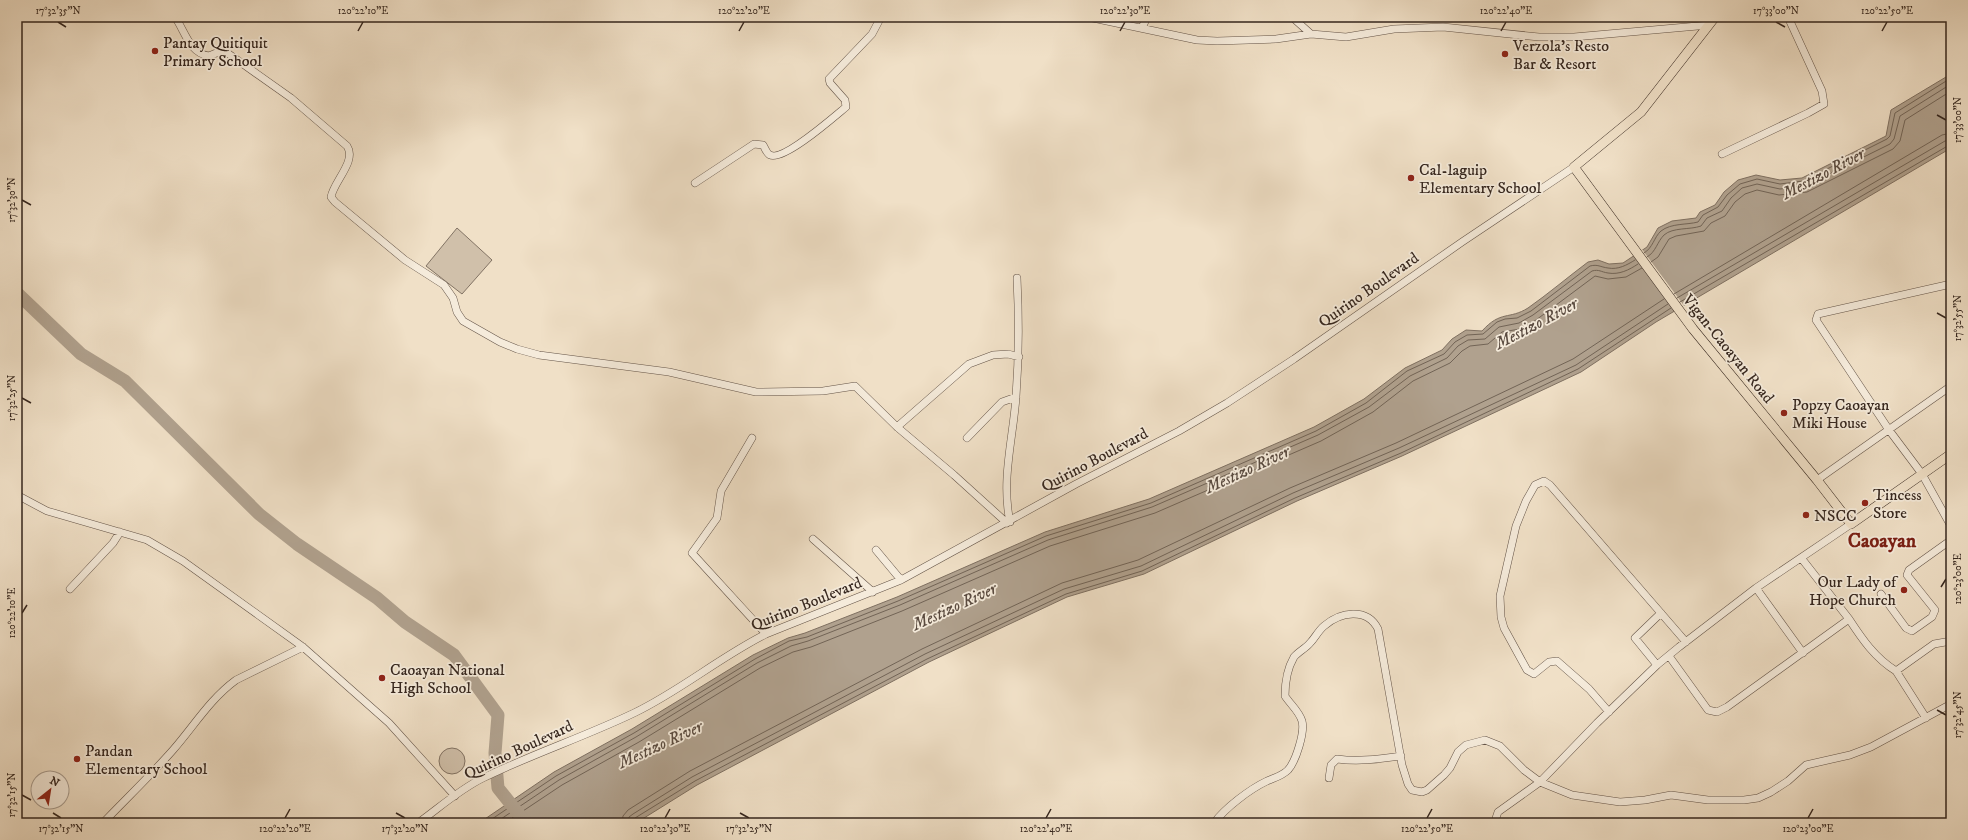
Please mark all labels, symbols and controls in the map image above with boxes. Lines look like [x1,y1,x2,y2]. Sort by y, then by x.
text: 17°32'35"N [35,5,81,17]
text: 120°22'10"E [338,5,388,17]
text: 120°22'20"E [718,5,770,17]
text: 120°22'30"E [1100,5,1150,17]
text: 120°22'40"E [1480,5,1532,17]
text: 17°33'00"N [1753,5,1799,17]
text: 120°22'50"E [1861,5,1913,17]
place label: Pantay Quitiquit Primary School [163,33,268,71]
place label: Verzola's Resto Bar & Resort [1512,36,1609,74]
marker: Pantay Quitiquit Primary School [150,46,160,56]
marker: Verzola's Resto Bar & Resort [1500,49,1510,59]
text: 17°33'00"N [1952,97,1964,143]
water label: Mestizo River [1777,142,1870,205]
place label: Cal-laguip Elementary School [1419,160,1542,198]
marker: Cal-laguip Elementary School [1406,173,1416,183]
text: 17°32'30"N [6,177,18,223]
street label: Quirino Boulevard [1314,248,1423,332]
street label: Vigan-Caoayan Road [1677,289,1778,407]
water label: Mestizo River [1490,292,1583,355]
text: 17°32'55"N [1952,295,1964,341]
text: 17°32'25"N [6,375,18,421]
place label: Popzy Caoayan Miki House [1792,395,1890,433]
marker: Popzy Caoayan Miki House [1779,408,1789,418]
street label: Quirino Boulevard [1038,423,1151,496]
water label: Mestizo River [1201,440,1295,499]
place label: Tincess Store [1873,485,1922,523]
marker: Tincess Store [1860,498,1870,508]
place label: NSCC [1814,506,1857,526]
marker: NSCC [1801,510,1811,520]
district label: Caoayan [1848,529,1917,554]
text: 120°23'00"E [1952,553,1964,605]
place label: Our Lady of Hope Church [1809,572,1899,610]
street label: Quirino Boulevard [748,573,865,635]
water label: Mestizo River [908,577,1002,636]
marker: Our Lady of Hope Church [1899,585,1909,595]
text: 120°22'10"E [6,588,18,638]
place label: Caoayan National High School [390,660,505,698]
marker: Caoayan National High School [377,673,387,683]
text: 17°32'45"N [1952,691,1964,739]
water label: Mestizo River [614,715,708,774]
street label: Quirino Boulevard [461,716,576,784]
place label: Pandan Elementary School [85,741,208,779]
marker: Pandan Elementary School [72,754,82,764]
north arrow [30,770,70,810]
text: 17°32'15"N [6,772,18,818]
text: N [47,774,62,791]
text: 17°32'15"N [38,823,84,835]
text: 120°22'20"E [259,823,311,835]
text: 17°32'20"N [382,823,428,835]
text: 120°22'30"E [640,823,690,835]
text: 17°32'25"N [726,823,772,835]
text: 120°22'40"E [1020,823,1072,835]
text: 120°22'50"E [1401,823,1453,835]
text: 120°23'00"E [1782,823,1834,835]

